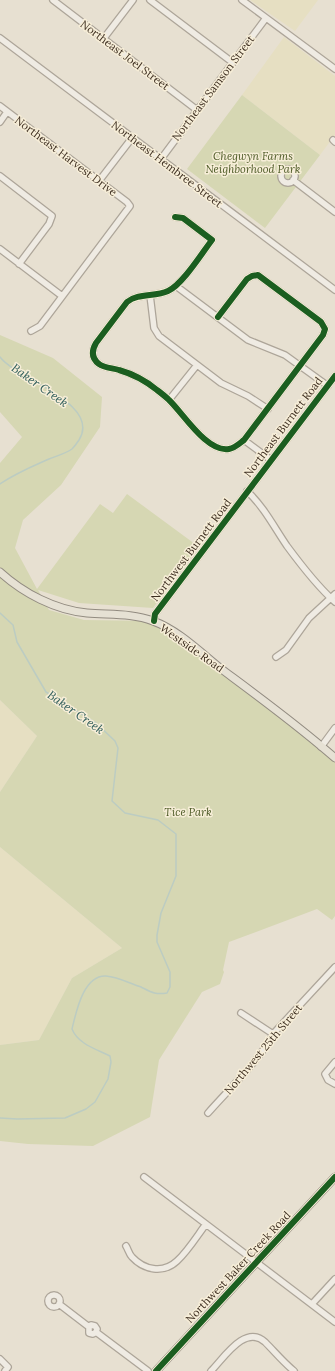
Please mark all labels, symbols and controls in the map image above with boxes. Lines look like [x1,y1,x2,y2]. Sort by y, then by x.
street label: Northeast Joel Street [78,17,173,93]
street label: Northeast Samson Street [169,32,258,143]
street label: Northeast Harvest Drive [12,113,120,199]
street label: Northeast Hembree Street [109,118,226,211]
park label: Chegwyn Farms Neighborhood Park [205,149,301,176]
water label: Baker Creek [9,360,71,410]
street label: Northeast Burnett Road [241,374,326,480]
street label: Northwest Burnett Road [148,496,234,604]
street label: Westside Road [157,621,227,675]
water label: Baker Creek [45,687,107,737]
park label: Tice Park [164,805,212,819]
street label: Northwest 25th Street [221,1000,305,1097]
street label: Northwest Baker Creek Road [182,1208,294,1326]

